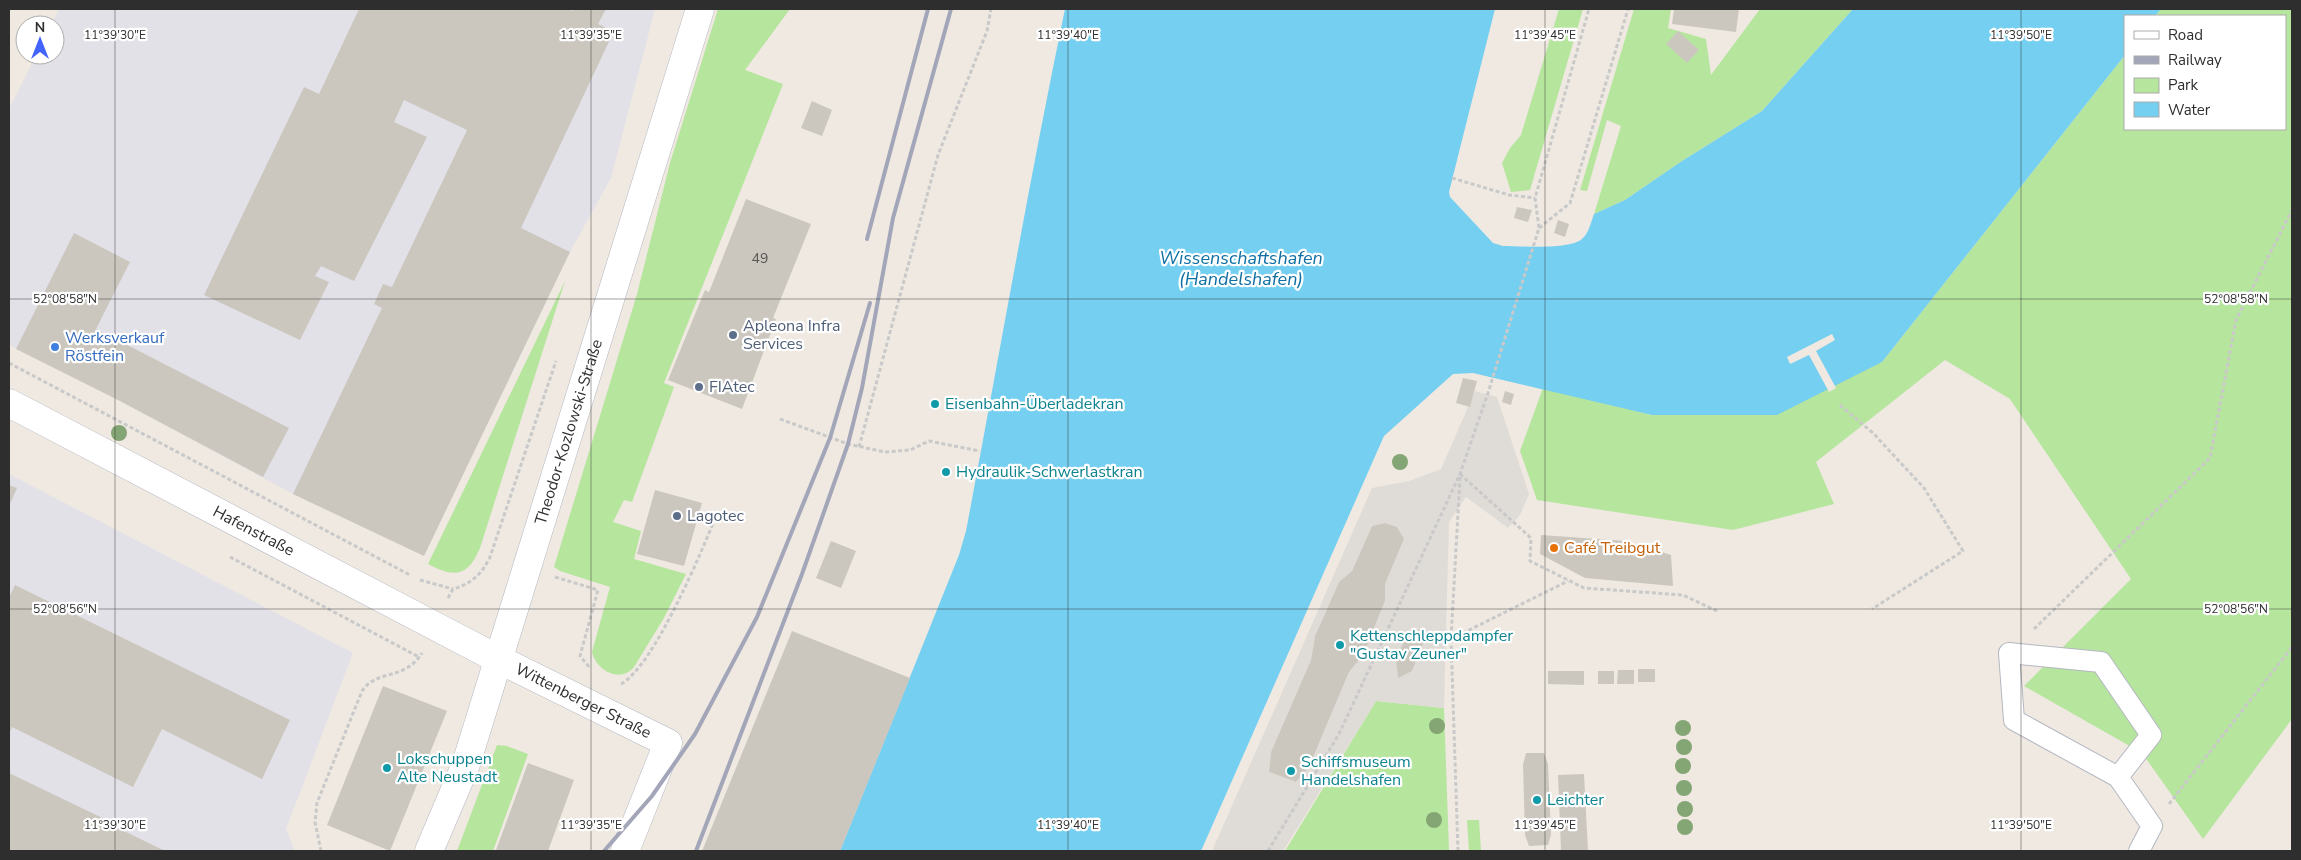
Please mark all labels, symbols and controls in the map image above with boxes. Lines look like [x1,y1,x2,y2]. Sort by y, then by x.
north arrow [15,15,65,65]
legend [2124,15,2286,130]
text: N [35,18,45,37]
text: Road [2168,25,2203,45]
text: 11°39'30"E [84,27,146,43]
text: 11°39'35"E [560,27,622,43]
text: 11°39'40"E [1037,27,1099,43]
text: 11°39'45"E [1514,27,1576,43]
text: 11°39'50"E [1990,27,2052,43]
text: Railway [2168,50,2222,70]
text: Park [2168,75,2198,95]
text: Water [2168,100,2211,120]
water label: Wissenschaftshafen (Handelshafen) [1159,246,1323,291]
house number: 49 [752,249,768,268]
text: 52°08'58"N [33,291,97,307]
text: 52°08'58"N [2204,291,2268,307]
place label: Apleona Infra Services [743,315,840,355]
place label: Werksverkauf Röstfein [65,327,165,367]
marker: Apleona Infra Services [727,329,739,341]
street label: Theodor-Kozlowski-Straße [530,337,608,528]
marker: Werksverkauf Röstfein [49,341,61,353]
place label: FIAtec [709,376,755,398]
marker: FIAtec [693,381,705,393]
place label: Eisenbahn-Überladekran [945,393,1124,415]
marker: Eisenbahn-Überladekran [929,398,941,410]
place label: Hydraulik-Schwerlastkran [956,461,1143,483]
marker: Hydraulik-Schwerlastkran [940,466,952,478]
street label: Hafenstraße [209,501,298,561]
place label: Lagotec [687,505,744,527]
marker: Lagotec [671,510,683,522]
place label: Café Treibgut [1564,537,1661,559]
marker: Café Treibgut [1548,542,1560,554]
text: 52°08'56"N [33,601,97,617]
text: 52°08'56"N [2204,601,2268,617]
place label: Kettenschleppdampfer "Gustav Zeuner" [1350,625,1513,665]
marker: Kettenschleppdampfer "Gustav Zeuner" [1334,639,1346,651]
street label: Wittenberger Straße [511,658,655,744]
place label: Lokschuppen Alte Neustadt [397,748,498,788]
place label: Schiffsmuseum Handelshafen [1301,751,1411,791]
marker: Lokschuppen Alte Neustadt [381,762,393,774]
marker: Schiffsmuseum Handelshafen [1285,765,1297,777]
place label: Leichter [1547,789,1604,811]
marker: Leichter [1531,794,1543,806]
text: 11°39'30"E [84,817,146,833]
text: 11°39'35"E [560,817,622,833]
text: 11°39'40"E [1037,817,1099,833]
text: 11°39'45"E [1514,817,1576,833]
text: 11°39'50"E [1990,817,2052,833]

